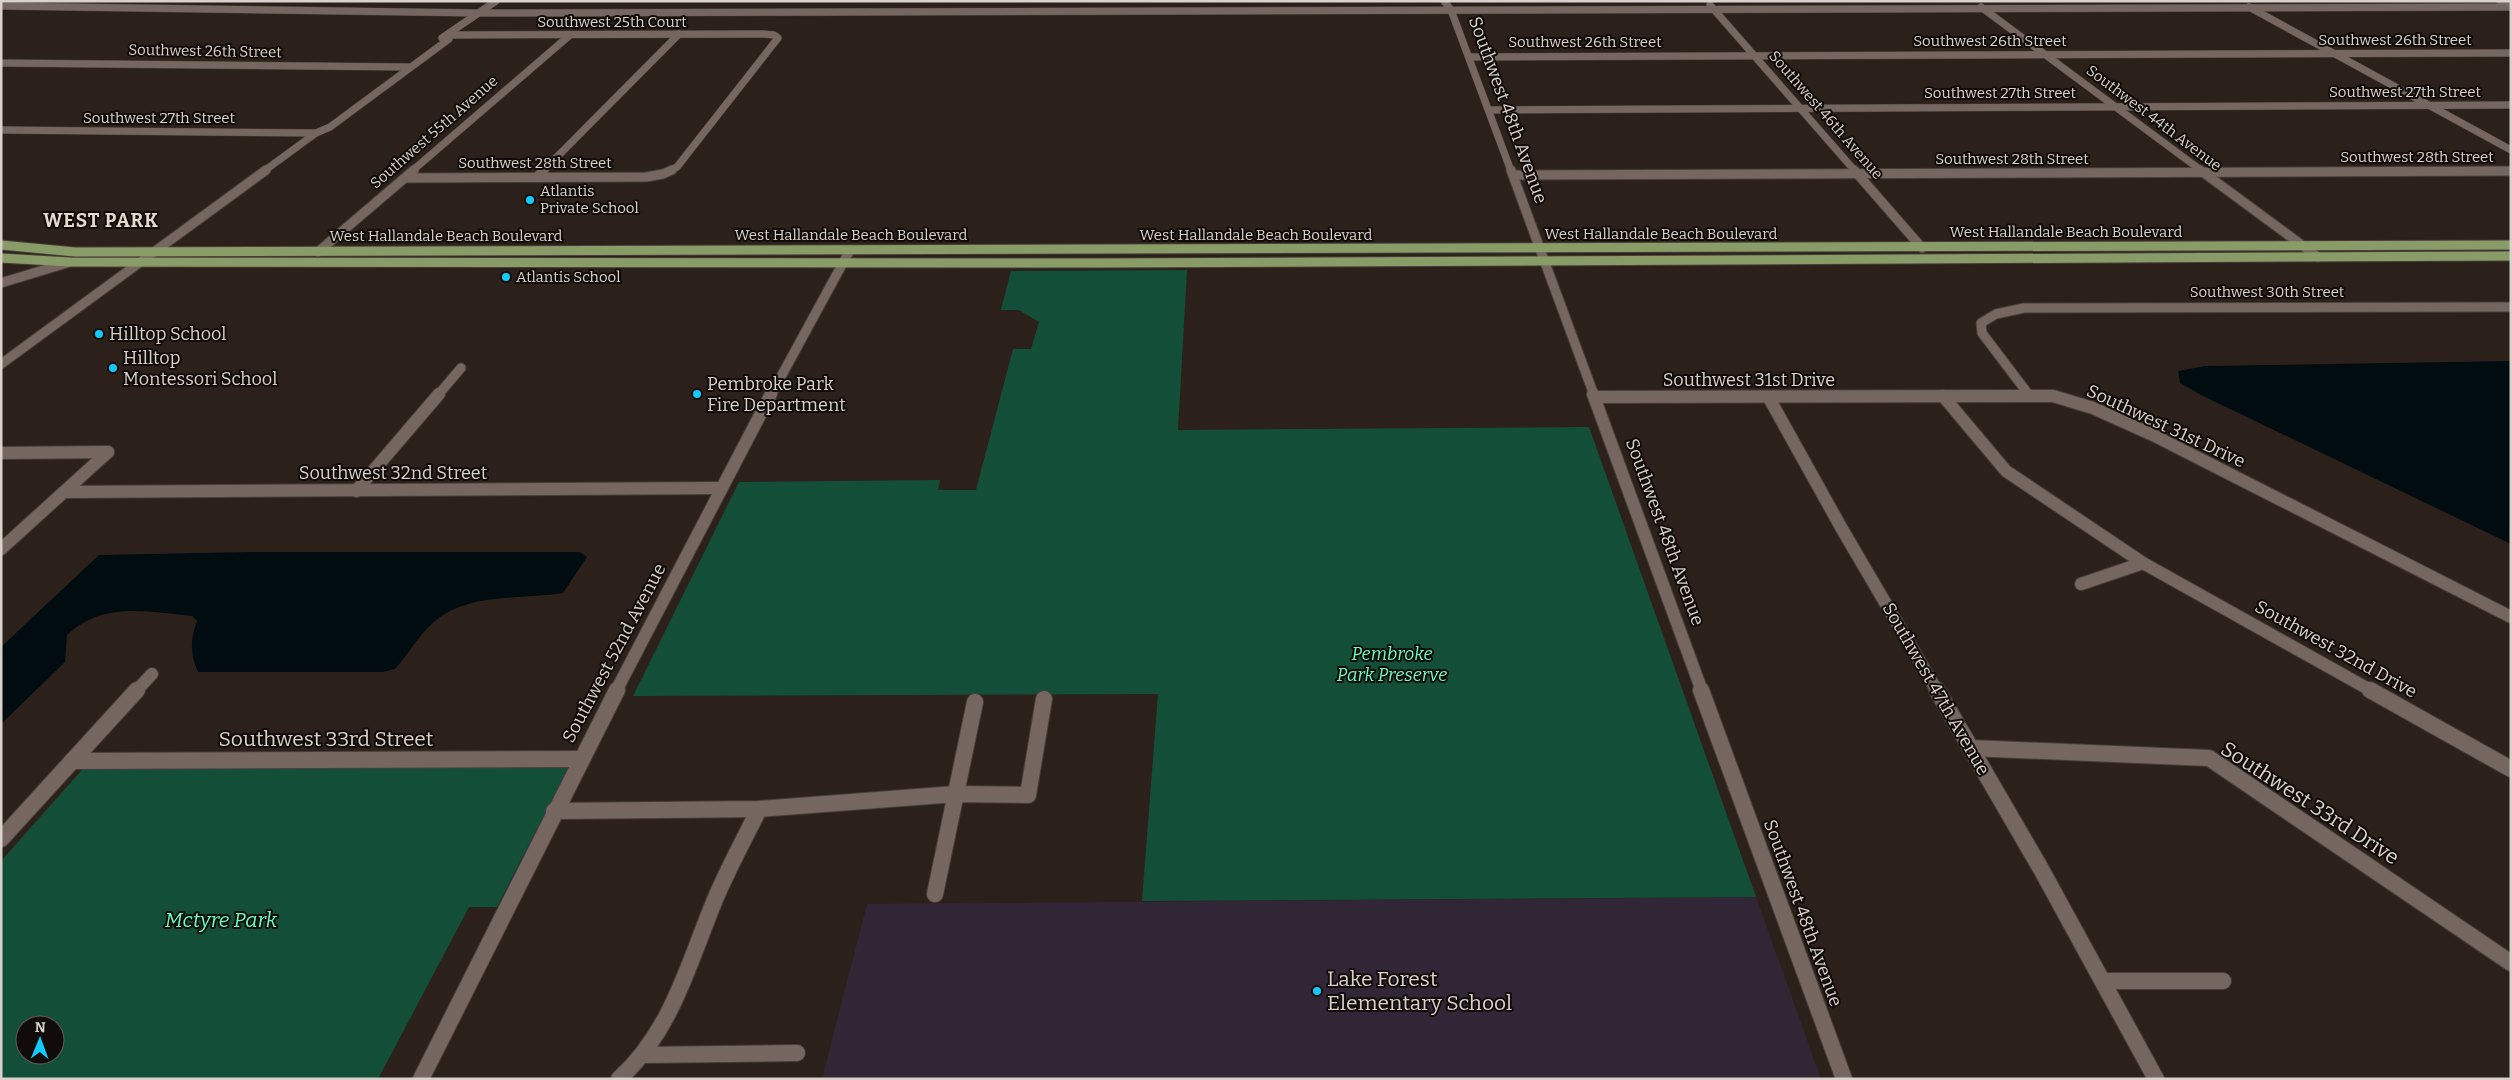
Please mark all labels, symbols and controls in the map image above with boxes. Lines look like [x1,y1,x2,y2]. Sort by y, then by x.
street label: Southwest 25th Court [537,13,687,31]
street label: Southwest 48th Avenue [1464,14,1552,206]
street label: Southwest 26th Street [2318,31,2472,49]
street label: Southwest 26th Street [1913,32,2067,50]
street label: Southwest 26th Street [1508,33,1662,51]
street label: Southwest 26th Street [128,41,282,61]
street label: Southwest 46th Avenue [1765,47,1887,183]
street label: Southwest 44th Avenue [2083,61,2225,175]
street label: Southwest 55th Avenue [367,72,501,192]
street label: Southwest 27th Street [2329,83,2482,101]
street label: Southwest 27th Street [1924,84,2077,102]
street label: Southwest 27th Street [83,109,236,127]
street label: Southwest 28th Street [2340,148,2494,166]
street label: Southwest 28th Street [1935,150,2089,168]
street label: Southwest 28th Street [458,154,612,172]
place label: Atlantis Private School [540,182,639,217]
marker: Atlantis Private School [524,194,536,206]
district label: WEST PARK [43,209,159,232]
street label: West Hallandale Beach Boulevard [1950,223,2183,241]
street label: West Hallandale Beach Boulevard [1545,225,1778,243]
street label: West Hallandale Beach Boulevard [735,226,968,244]
street label: West Hallandale Beach Boulevard [1140,226,1373,244]
street label: West Hallandale Beach Boulevard [330,227,563,245]
place label: Atlantis School [516,268,620,286]
marker: Atlantis School [500,271,512,283]
street label: Southwest 30th Street [2190,283,2345,301]
place label: Hilltop School [109,323,227,345]
marker: Hilltop School [93,328,105,340]
place label: Hilltop Montessori School [123,347,277,390]
marker: Hilltop Montessori School [107,362,119,374]
street label: Southwest 31st Drive [1663,369,1835,391]
place label: Pembroke Park Fire Department [707,373,846,416]
street label: Southwest 31st Drive [2083,380,2249,472]
marker: Pembroke Park Fire Department [691,388,703,400]
street label: Southwest 48th Avenue [1621,436,1709,628]
street label: Southwest 32nd Street [299,462,488,484]
street label: Southwest 52nd Avenue [557,560,671,746]
street label: Southwest 32nd Drive [2251,595,2421,703]
street label: Southwest 47th Avenue [1878,599,1994,779]
park label: Pembroke Park Preserve [1337,643,1447,686]
street label: Southwest 33rd Street [219,726,434,752]
street label: Southwest 33rd Drive [2216,736,2404,870]
street label: Southwest 48th Avenue [1759,817,1847,1009]
park label: Mctyre Park [165,907,278,933]
place label: Lake Forest Elementary School [1327,966,1512,1016]
marker: Lake Forest Elementary School [1311,985,1323,997]
north arrow [15,1015,65,1065]
text: N [35,1019,46,1036]

